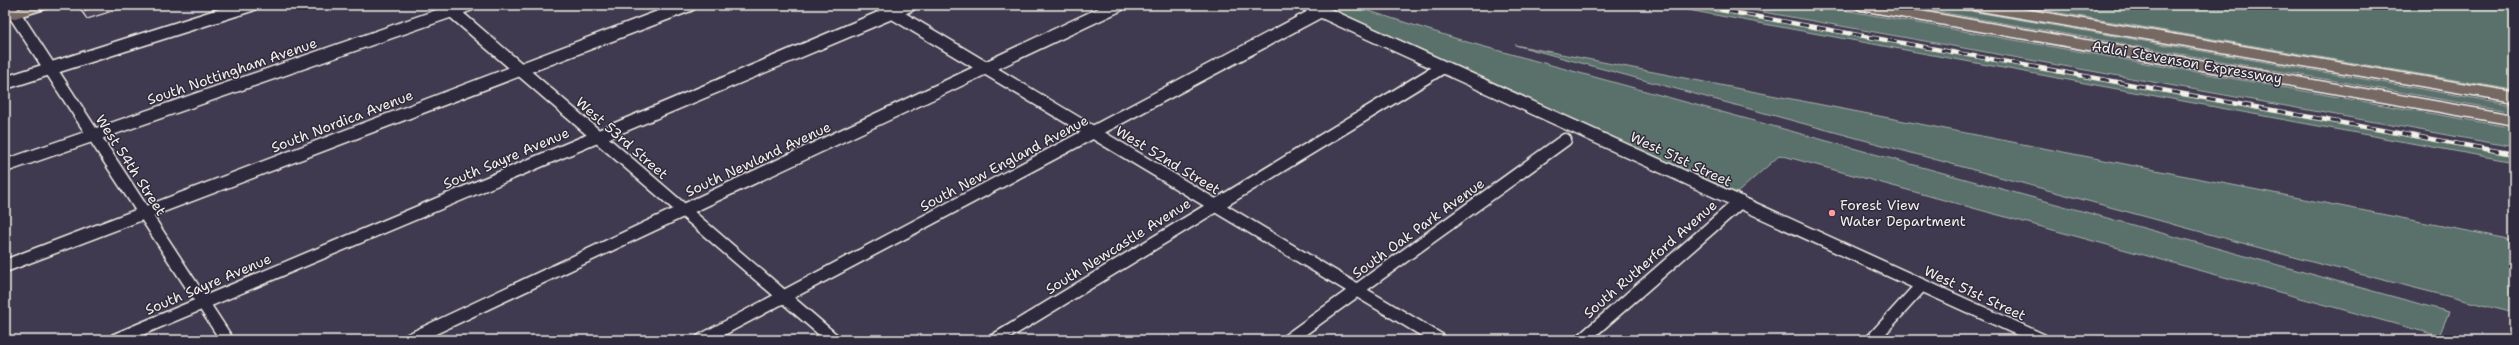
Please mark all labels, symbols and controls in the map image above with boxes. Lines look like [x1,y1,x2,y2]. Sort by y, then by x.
street label: South Nottingham Avenue [145,33,319,109]
street label: Adlai Stevenson Expressway [2091,36,2283,88]
street label: South Nordica Avenue [268,86,416,156]
street label: West 53rd Street [572,93,672,183]
street label: West 54th Street [92,111,170,219]
street label: South New England Avenue [917,111,1092,215]
street label: South Newland Avenue [682,117,834,201]
street label: West 52nd Street [1112,122,1224,198]
street label: South Sayre Avenue [440,123,572,193]
street label: West 51st Street [1627,128,1735,190]
street label: South Oak Park Avenue [1348,174,1488,282]
street label: South Newcastle Avenue [1042,194,1194,298]
street label: South Rutherford Avenue [1579,196,1721,322]
place label: Forest View Water Department [1840,196,1966,230]
marker: Forest View Water Department [1827,208,1837,218]
street label: South Sayre Avenue [142,249,274,319]
street label: West 51st Street [1921,262,2029,324]

